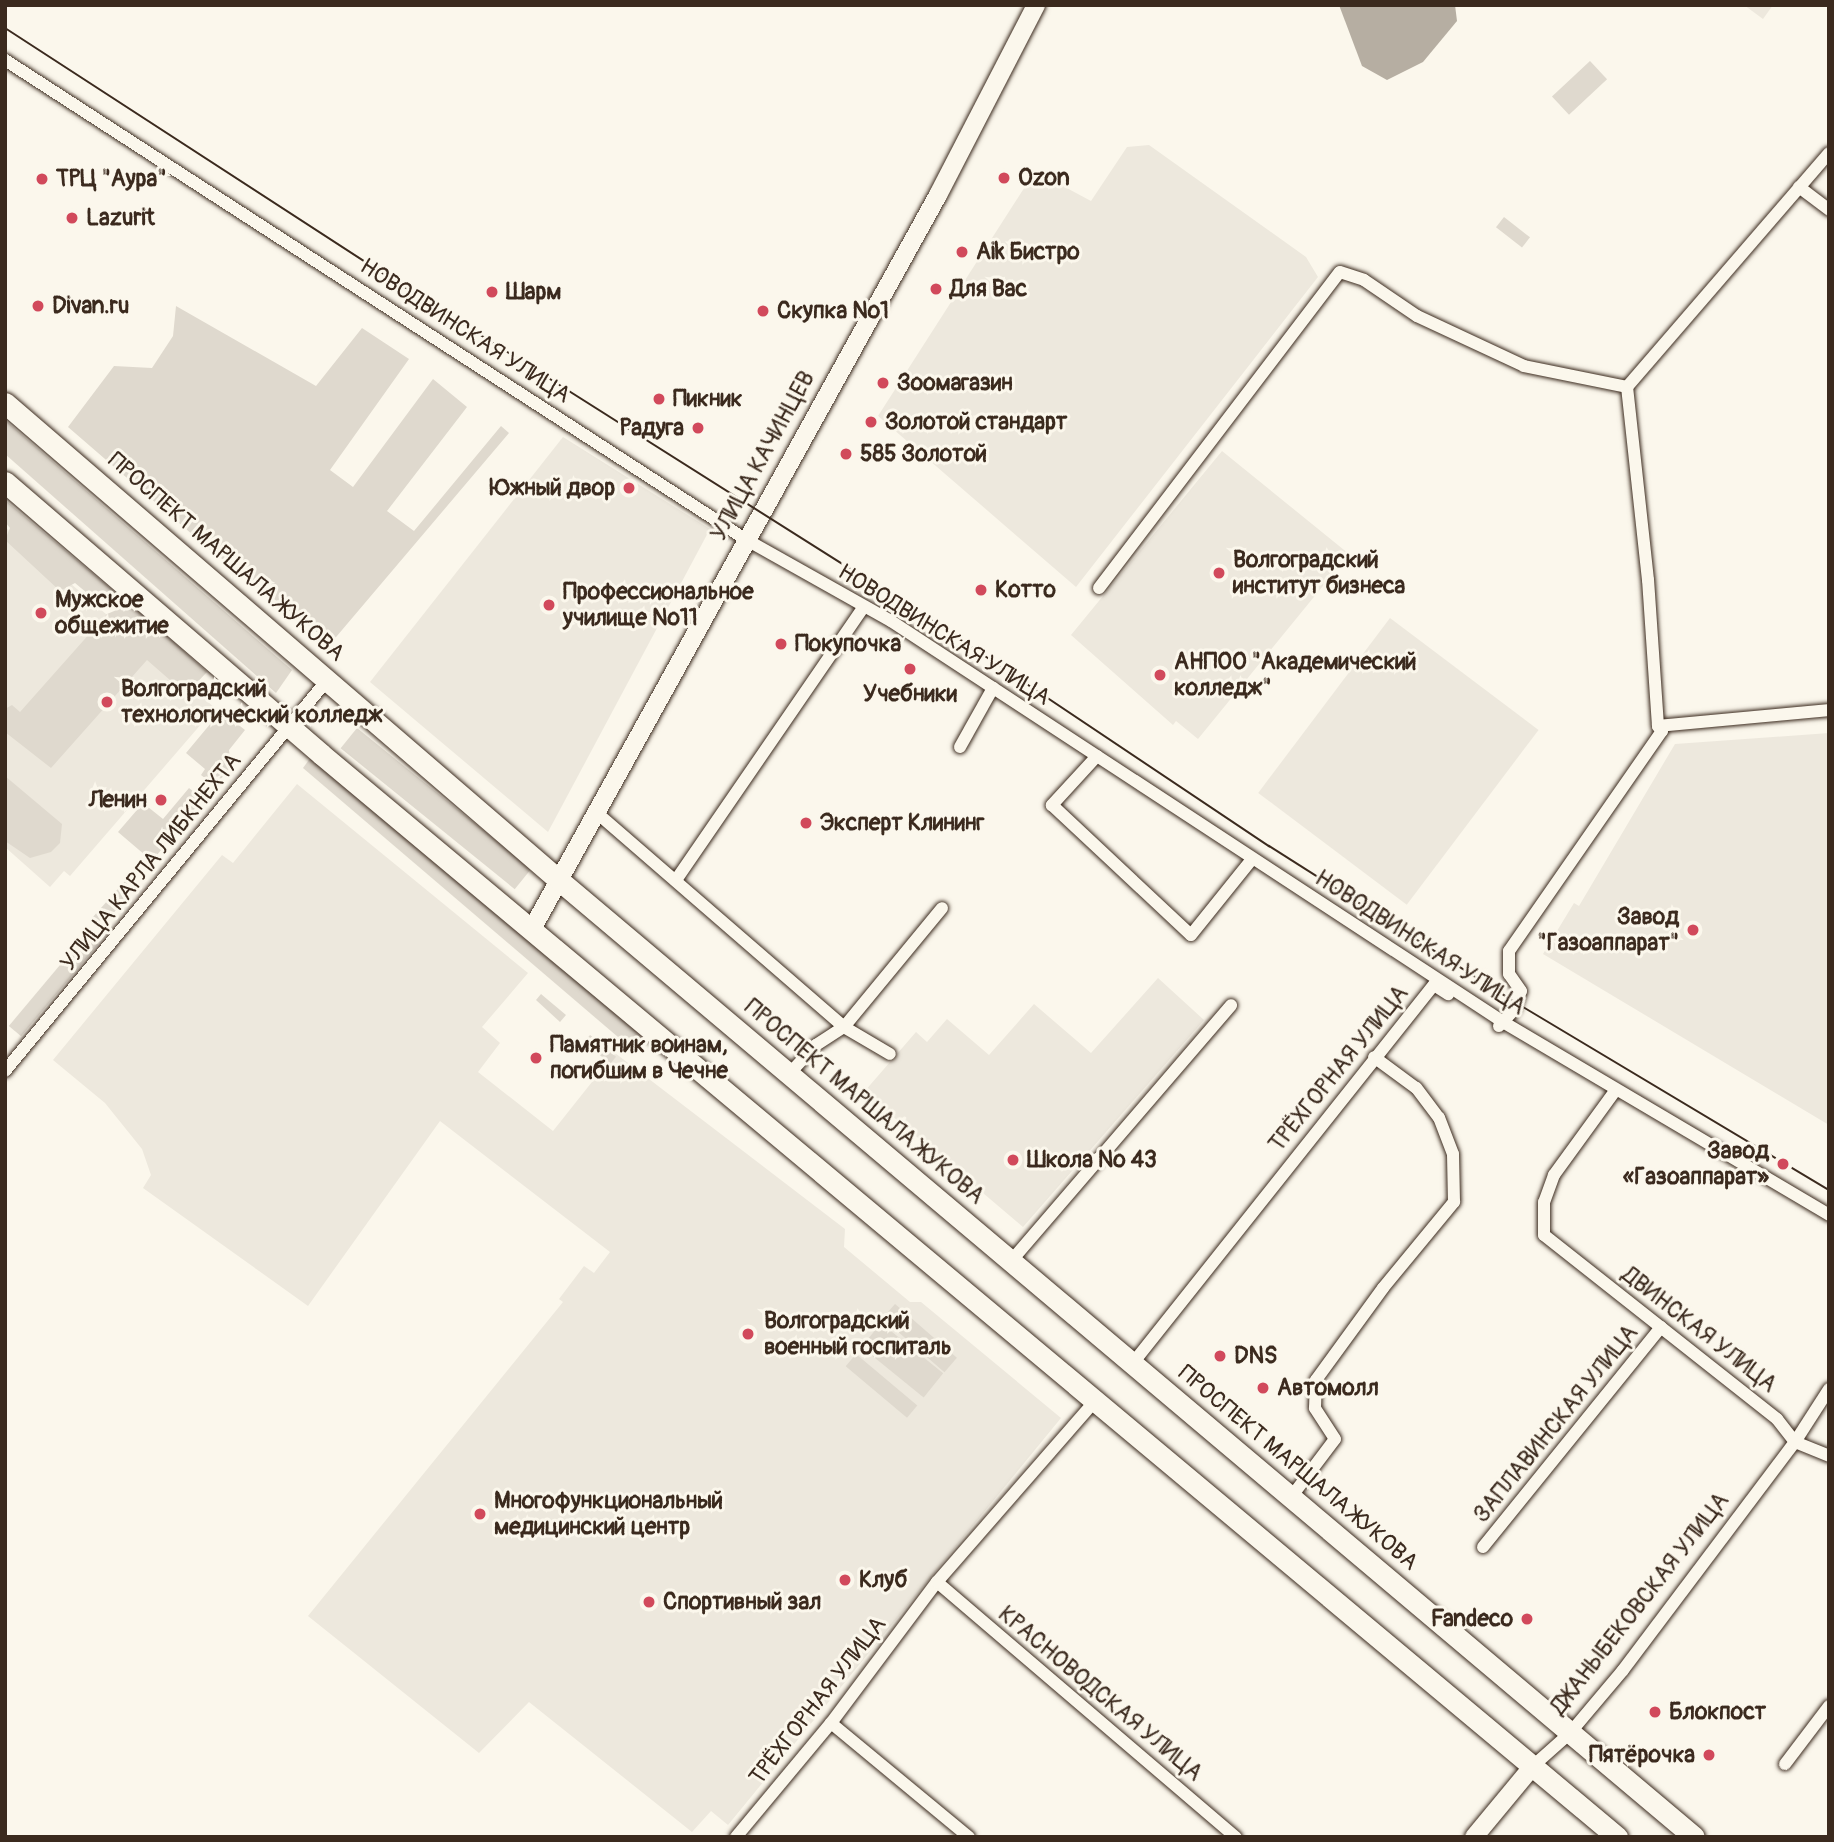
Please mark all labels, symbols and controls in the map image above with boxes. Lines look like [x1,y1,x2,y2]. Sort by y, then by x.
place label: Ozon [1018,164,1070,192]
place label: ТРЦ "Аура" [56,165,166,193]
marker: Ozon [996,170,1012,186]
marker: ТРЦ "Аура" [34,171,50,187]
place label: Lazurit [86,204,155,232]
marker: Lazurit [64,210,80,226]
place label: Aik Бистро [976,238,1080,266]
marker: Aik Бистро [954,244,970,260]
street label: НОВОДВИНСКАЯ УЛИЦА [355,253,575,409]
place label: Для Вас [950,275,1027,303]
place label: Шарм [506,278,562,306]
marker: Для Вас [928,281,944,297]
marker: Шарм [484,284,500,300]
place label: Divan.ru [52,292,129,320]
place label: Скупка №1 [777,297,889,325]
marker: Divan.ru [30,298,46,314]
marker: Скупка №1 [755,303,771,319]
street label: УЛИЦА КАЧИНЦЕВ [705,367,821,545]
place label: Зоомагазин [897,369,1013,397]
marker: Зоомагазин [875,375,891,391]
place label: Пикник [673,385,742,413]
marker: Пикник [651,391,667,407]
place label: Золотой стандарт [885,408,1067,436]
place label: Радуга [620,414,684,442]
marker: Золотой стандарт [863,414,879,430]
marker: Радуга [690,420,706,436]
place label: 585 Золотой [860,440,987,468]
marker: 585 Золотой [838,446,854,462]
street label: ПРОСПЕКТ МАРШАЛА ЖУКОВА [102,447,350,667]
place label: Южный двор [490,474,615,502]
marker: Южный двор [621,480,637,496]
place label: Волгоградский институт бизнеса [1233,546,1405,600]
street label: НОВОДВИНСКАЯ УЛИЦА [833,558,1055,712]
marker: Волгоградский институт бизнеса [1211,565,1227,581]
place label: Котто [995,576,1056,604]
place label: Профессиональное училище №11 [563,578,754,632]
marker: Котто [973,582,989,598]
place label: Мужское общежитие [55,586,169,640]
marker: Профессиональное училище №11 [541,597,557,613]
marker: Мужское общежитие [33,605,49,621]
place label: Покупочка [795,630,901,658]
marker: Покупочка [773,636,789,652]
place label: АНПОО "Академический колледж" [1174,648,1417,702]
marker: Учебники [902,661,918,677]
marker: АНПОО "Академический колледж" [1152,667,1168,683]
place label: Волгоградский технологический колледж [121,675,383,729]
place label: Учебники [863,680,957,708]
marker: Волгоградский технологический колледж [99,694,115,710]
street label: УЛИЦА КАРЛА ЛИБКНЕХТА [55,748,247,976]
place label: Ленин [89,786,147,814]
marker: Ленин [153,792,169,808]
place label: Эксперт Клининг [820,809,984,837]
marker: Эксперт Клининг [798,815,814,831]
street label: НОВОДВИНСКАЯ УЛИЦА [1310,865,1530,1021]
place label: Завод "Газоаппарат" [1537,903,1679,957]
marker: Завод "Газоаппарат" [1685,922,1701,938]
street label: ТРЁХГОРНАЯ УЛИЦА [1263,980,1415,1158]
street label: ПРОСПЕКТ МАРШАЛА ЖУКОВА [738,994,990,1210]
place label: Памятник воинам, погибшим в Чечне [550,1031,728,1085]
marker: Памятник воинам, погибшим в Чечне [528,1050,544,1066]
place label: Завод «Газоаппарат» [1623,1137,1769,1191]
place label: Школа № 43 [1027,1146,1157,1174]
marker: Школа № 43 [1005,1152,1021,1168]
marker: Завод «Газоаппарат» [1775,1156,1791,1172]
street label: ДВИНСКАЯ УЛИЦА [1616,1261,1782,1399]
place label: Волгоградский военный госпиталь [764,1307,951,1361]
street label: ЗАПЛАВИНСКАЯ УЛИЦА [1468,1320,1644,1528]
marker: Волгоградский военный госпиталь [738,1324,758,1344]
place label: DNS [1234,1342,1277,1370]
marker: DNS [1212,1348,1228,1364]
street label: ПРОСПЕКТ МАРШАЛА ЖУКОВА [1172,1360,1424,1576]
place label: Автомолл [1277,1374,1379,1402]
marker: Автомолл [1255,1380,1271,1396]
place label: Многофункциональный медицинский центр [494,1487,723,1541]
street label: ДЖАНЫБЕКОВСКАЯ УЛИЦА [1545,1488,1735,1720]
marker: Многофункциональный медицинский центр [472,1506,488,1522]
place label: Клуб [859,1566,907,1594]
marker: Клуб [837,1572,853,1588]
place label: Спортивный зал [663,1588,821,1616]
marker: Спортивный зал [641,1594,657,1610]
street label: КРАСНОВОДСКАЯ УЛИЦА [992,1601,1208,1787]
place label: Fandeco [1431,1605,1513,1633]
street label: ТРЁХГОРНАЯ УЛИЦА [744,1611,892,1791]
marker: Fandeco [1519,1611,1535,1627]
place label: Блокпост [1669,1698,1766,1726]
marker: Блокпост [1647,1704,1663,1720]
place label: Пятёрочка [1589,1741,1695,1769]
marker: Пятёрочка [1701,1747,1717,1763]

